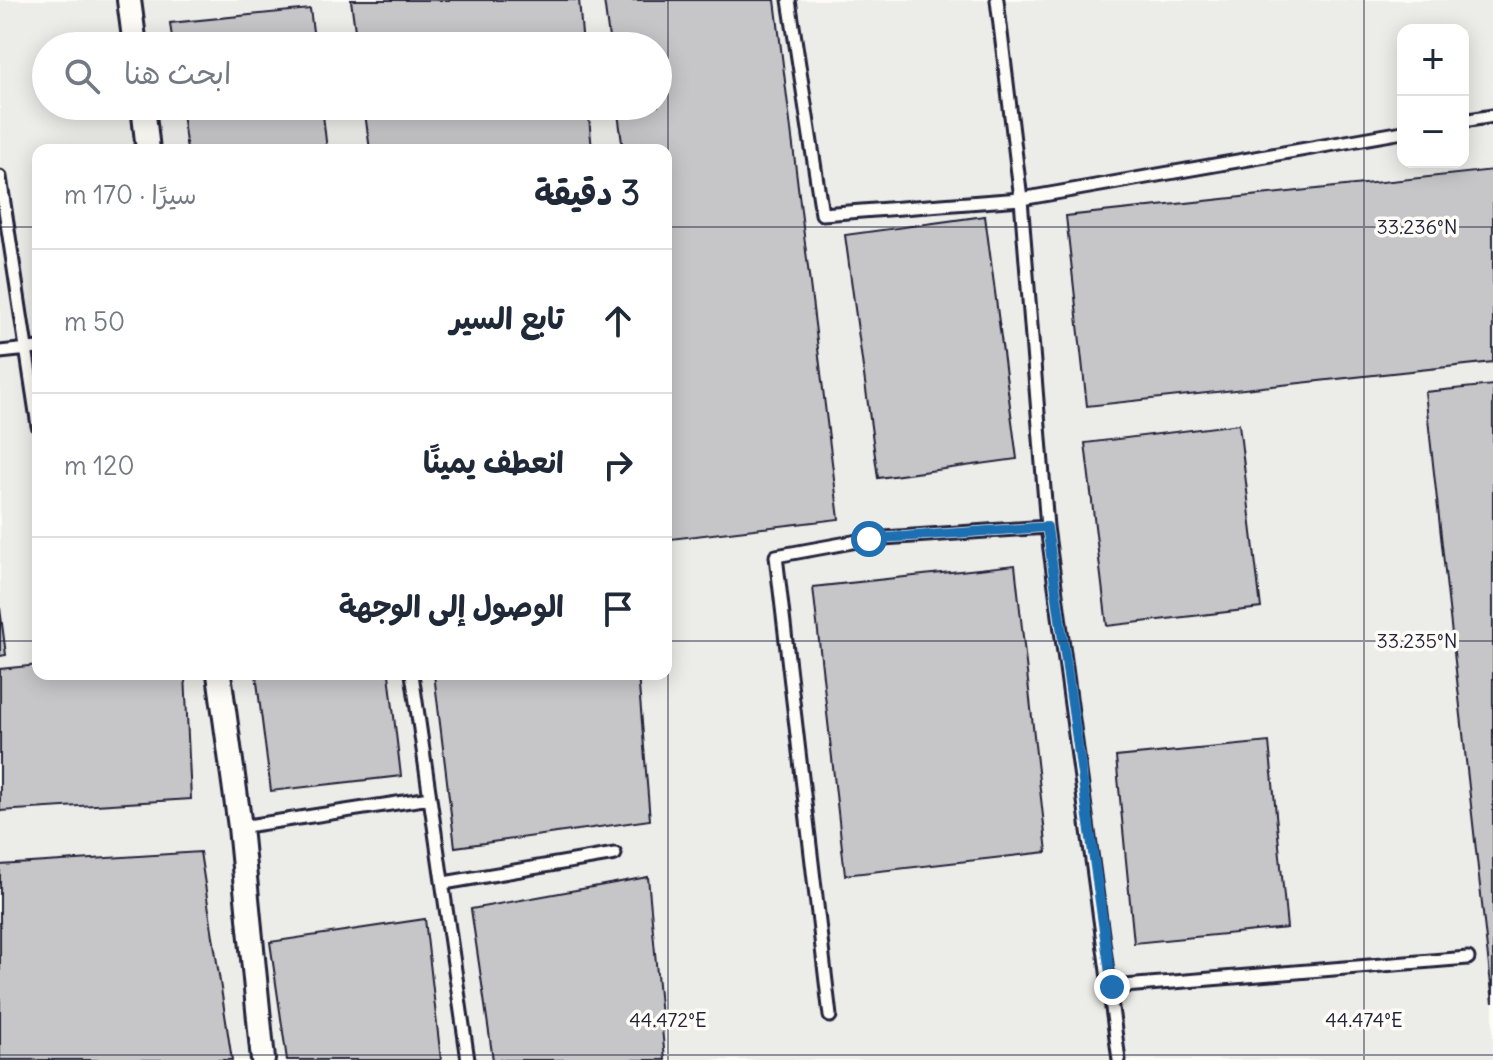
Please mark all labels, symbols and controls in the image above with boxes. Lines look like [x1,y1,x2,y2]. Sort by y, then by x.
map controls [1397,24,1469,168]
button: + [1397,24,1469,96]
search box [32,32,672,120]
icon: search [60,54,104,98]
text: ابحث هنا [124,54,231,92]
button: − [1397,96,1469,168]
text: 3 دقيقة [534,171,640,214]
text: سيرًا · 170 m [64,178,197,211]
text: 33.236°N [1376,214,1458,239]
text: تابع السير [450,299,564,337]
icon: ahead [596,299,640,343]
text: 50 m [64,305,125,338]
text: انعطف يمينًا [423,443,564,481]
icon: right [596,443,640,487]
text: 120 m [64,449,135,482]
route start [851,521,887,557]
text: الوصول إلى الوجهة [339,587,564,625]
icon: arrive [596,587,640,631]
text: 33.235°N [1376,628,1458,653]
route end [1094,969,1130,1005]
text: 44.472°E [629,1007,707,1032]
text: 44.474°E [1325,1007,1403,1032]

